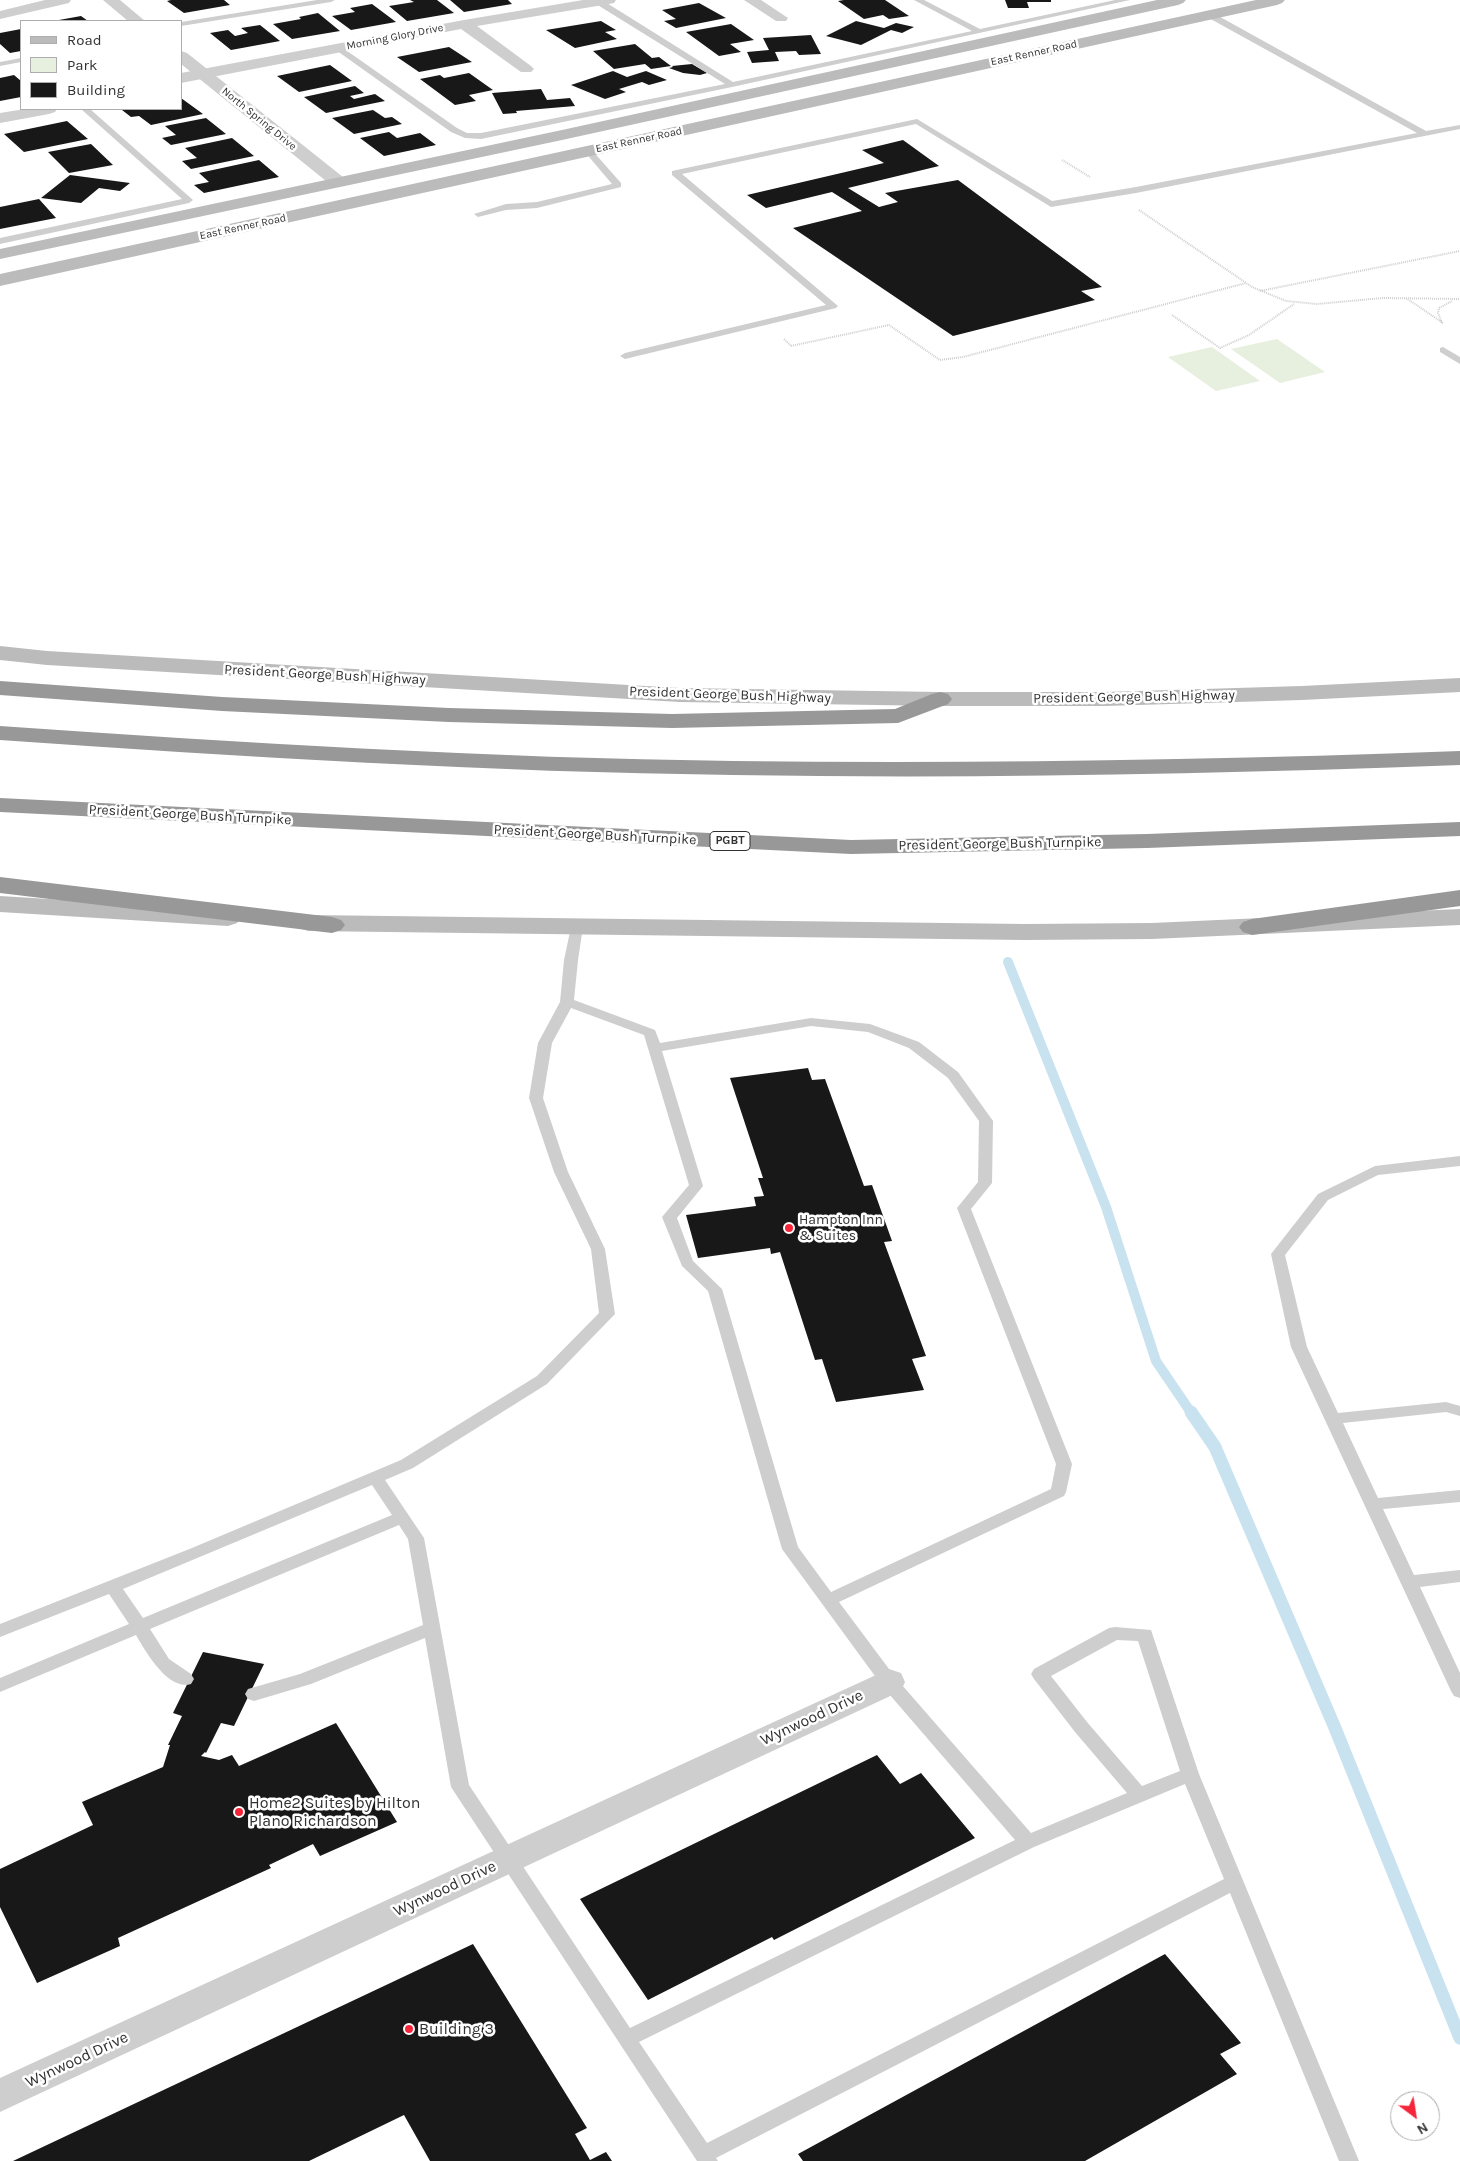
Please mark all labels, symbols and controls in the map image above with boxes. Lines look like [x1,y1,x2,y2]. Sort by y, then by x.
legend [20,20,182,110]
street label: Morning Glory Drive [346,21,444,53]
text: Road [67,31,102,49]
street label: East Renner Road [990,37,1078,69]
text: Park [67,56,97,74]
text: Building [67,81,125,99]
street label: North Spring Drive [219,85,299,153]
street label: East Renner Road [595,124,683,156]
street label: East Renner Road [199,211,287,243]
street label: President George Bush Highway [224,661,426,689]
street label: President George Bush Highway [629,683,831,707]
street label: President George Bush Highway [1033,687,1235,707]
street label: President George Bush Turnpike [88,801,292,829]
street label: President George Bush Turnpike [493,821,697,849]
road number: PGBT [710,831,750,850]
street label: President George Bush Turnpike [898,834,1102,854]
place label: Hampton Inn & Suites [799,1212,883,1244]
marker: Hampton Inn & Suites [783,1222,795,1234]
street label: Wynwood Drive [758,1686,866,1750]
place label: Home2 Suites by Hilton Plano Richardson [249,1793,420,1831]
marker: Home2 Suites by Hilton Plano Richardson [233,1806,245,1818]
street label: Wynwood Drive [391,1857,499,1921]
place label: Building 3 [419,2019,494,2039]
marker: Building 3 [403,2023,415,2035]
street label: Wynwood Drive [23,2028,131,2092]
north arrow [1390,2091,1440,2141]
text: N [1414,2119,1431,2138]

